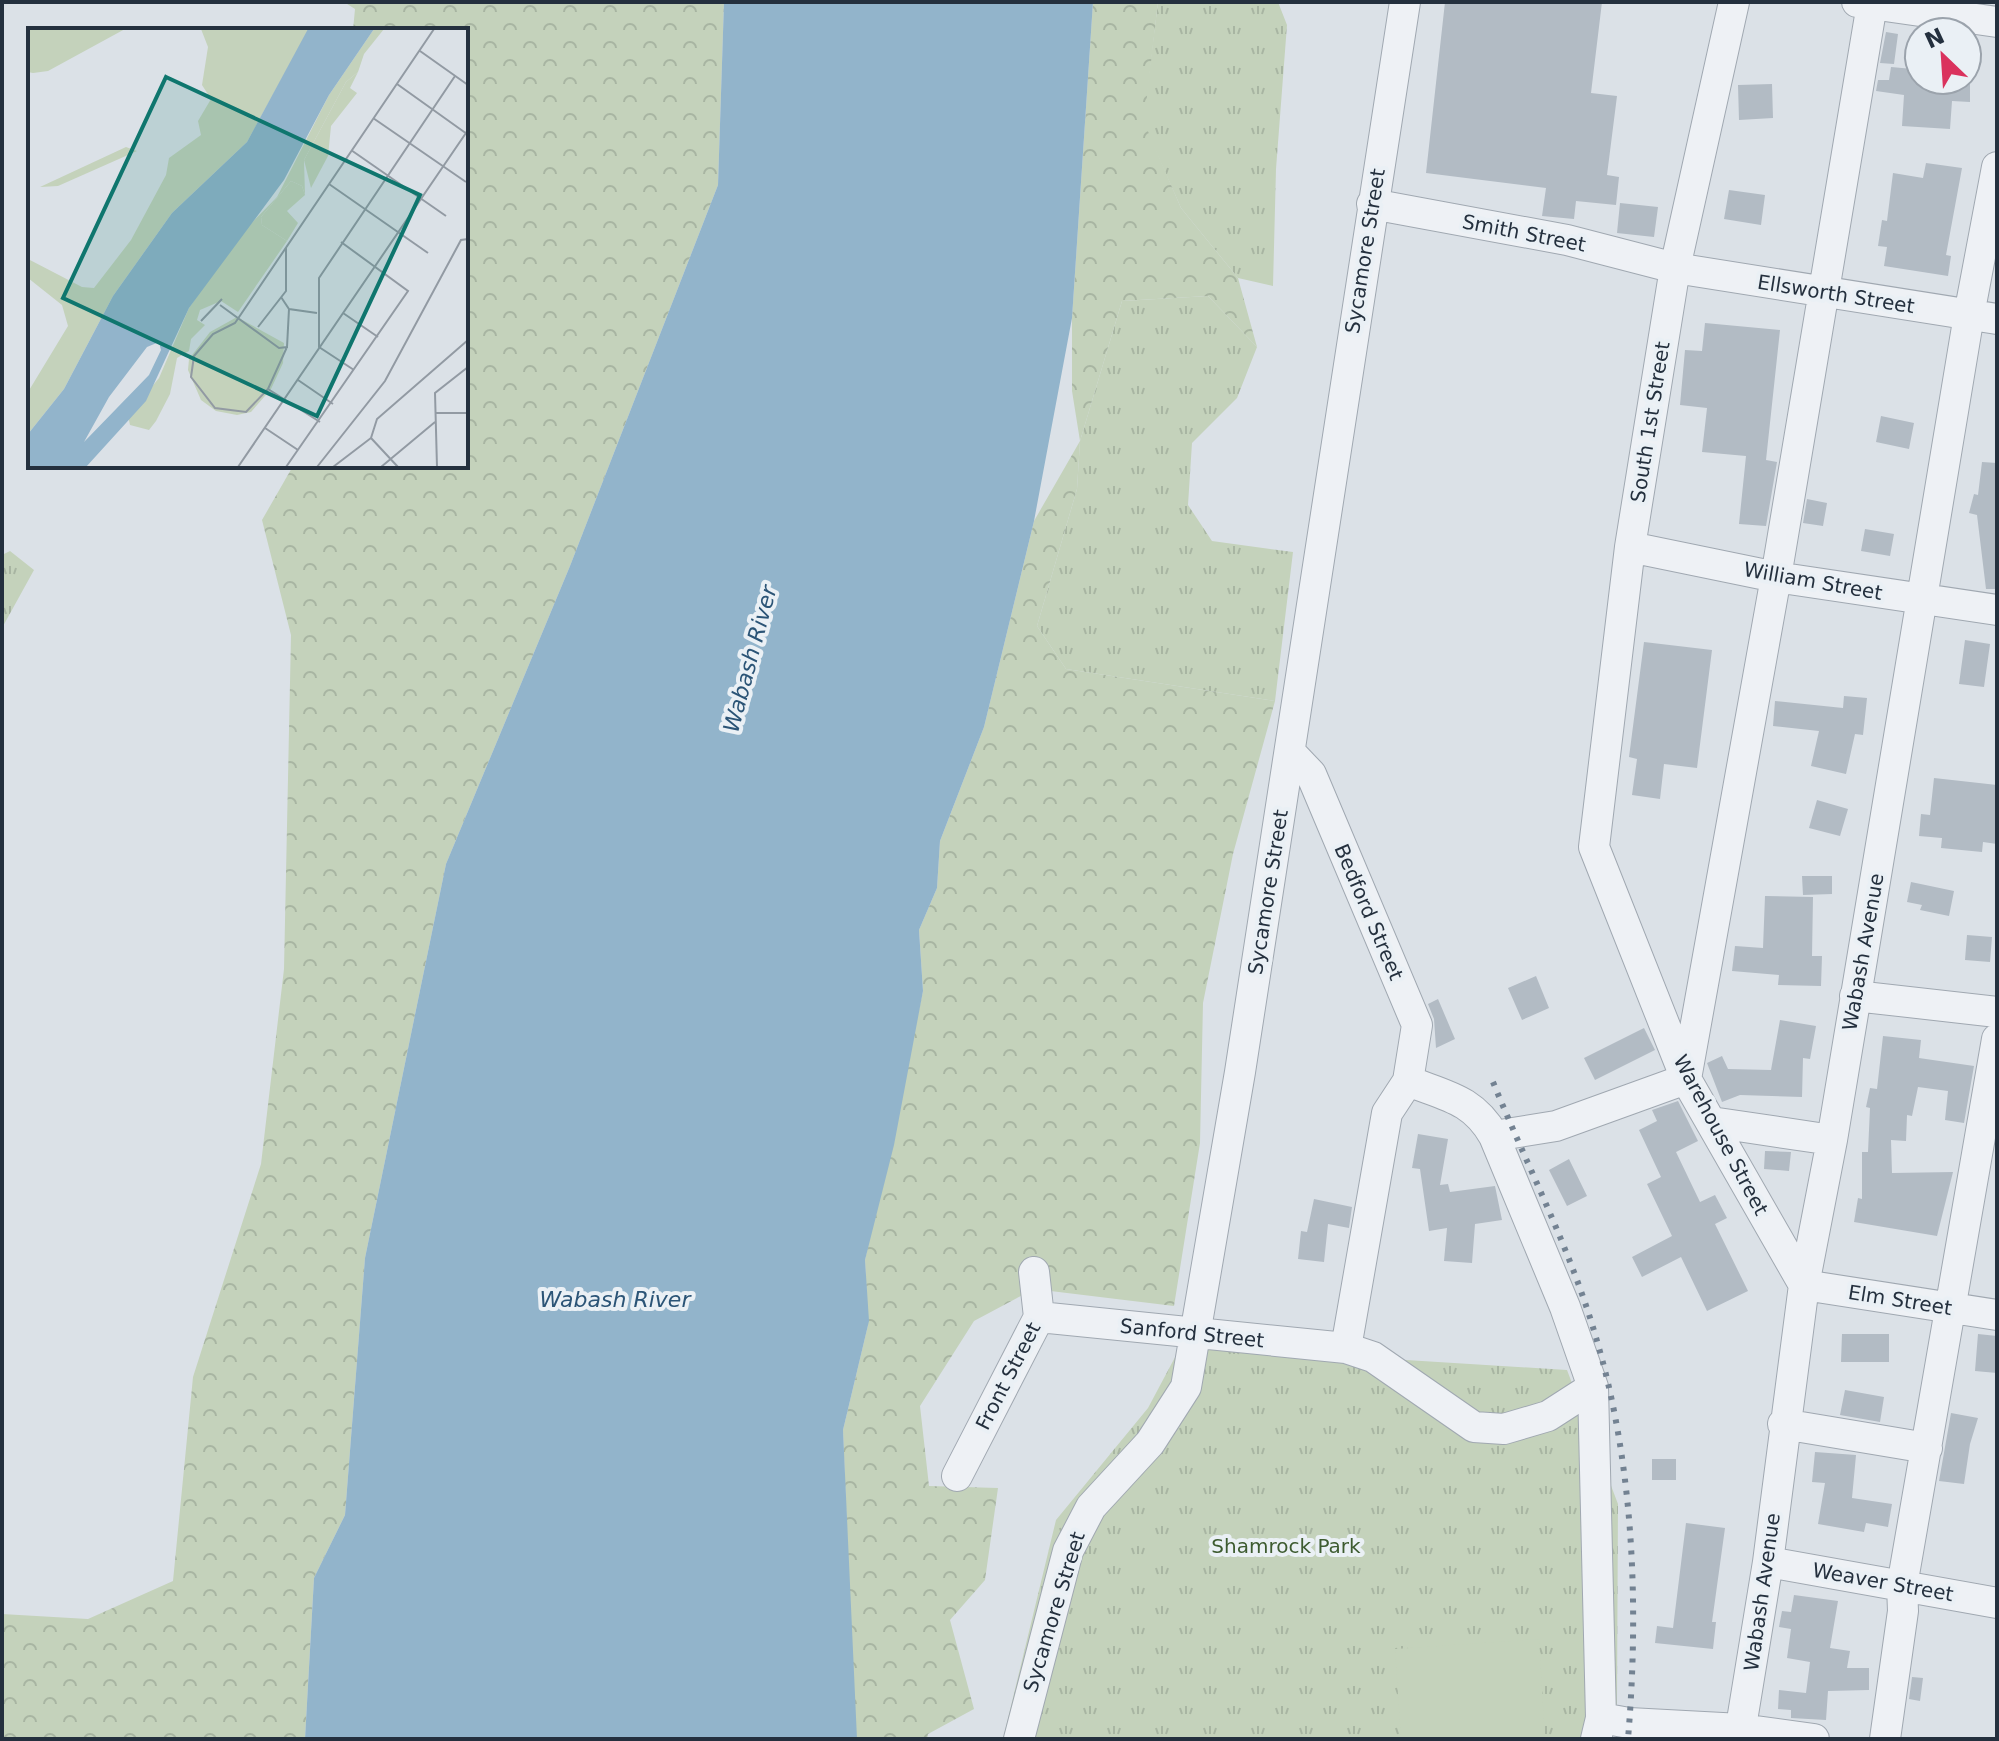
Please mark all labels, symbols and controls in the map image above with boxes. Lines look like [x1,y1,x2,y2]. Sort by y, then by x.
north arrow [1903,16,1983,96]
text: N [1921,23,1948,54]
inset map [28,28,468,468]
street label: Sycamore Street [1340,167,1390,335]
street label: Smith Street [1460,209,1588,257]
street label: Ellsworth Street [1756,270,1916,318]
street label: South 1st Street [1625,340,1675,504]
street label: William Street [1742,557,1884,605]
water label: Wabash River [718,581,782,735]
street label: Sycamore Street [1243,808,1293,976]
street label: Bedford Street [1329,840,1409,984]
street label: Wabash Avenue [1837,871,1889,1033]
street label: Warehouse Street [1669,1051,1774,1219]
street label: Elm Street [1846,1280,1954,1320]
water label: Wabash River [540,1287,692,1312]
street label: Sanford Street [1119,1314,1265,1353]
street label: Front Street [971,1318,1045,1434]
street label: Wabash Avenue [1739,1511,1785,1673]
street label: Sycamore Street [1018,1529,1090,1695]
park label: Shamrock Park [1211,1534,1361,1558]
street label: Weaver Street [1811,1558,1955,1606]

